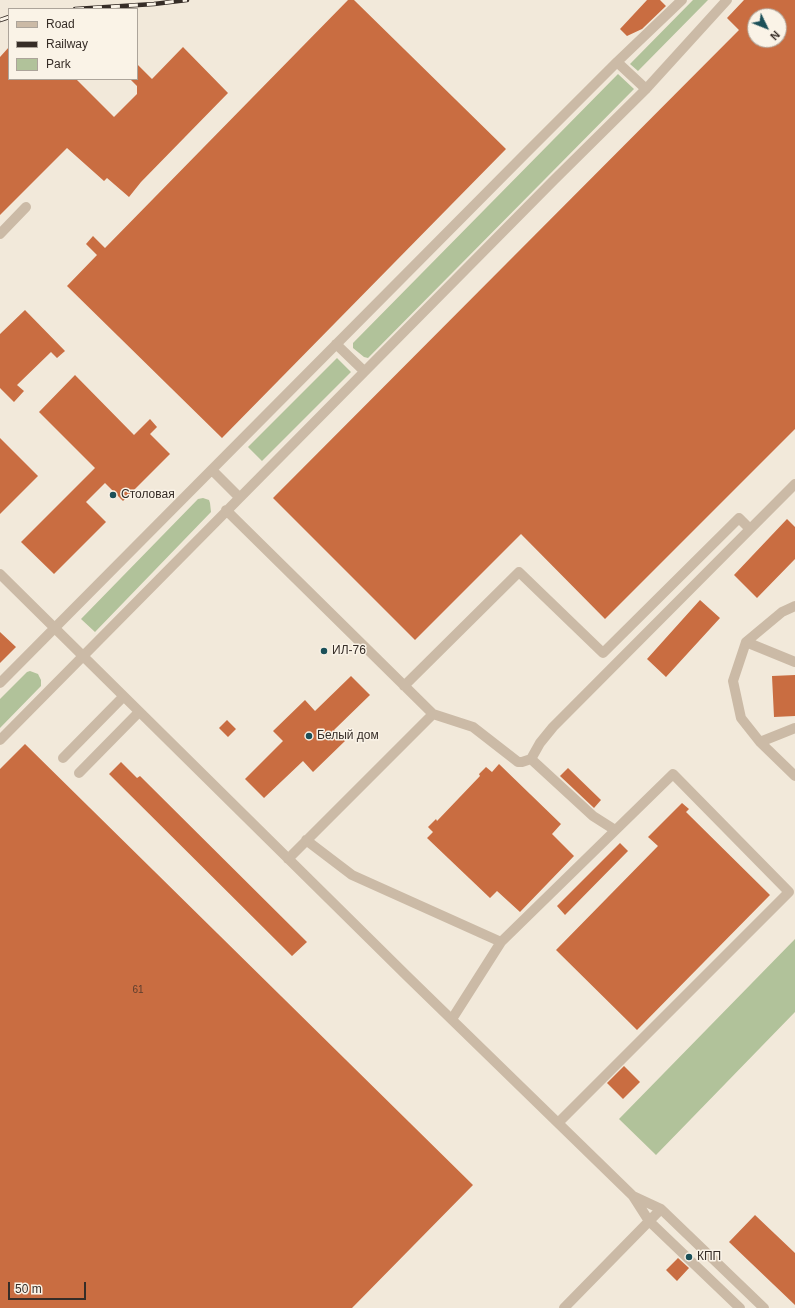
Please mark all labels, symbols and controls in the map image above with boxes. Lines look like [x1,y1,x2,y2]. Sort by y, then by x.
legend [8,8,138,80]
north arrow [747,8,787,48]
text: Road [46,17,75,31]
text: N [768,28,782,42]
text: Railway [46,37,88,51]
text: Park [46,57,71,71]
place label: Столовая [121,488,175,502]
marker: Столовая [108,490,118,500]
place label: ИЛ-76 [332,644,366,658]
marker: ИЛ-76 [319,646,329,656]
place label: Белый дом [317,729,379,743]
marker: Белый дом [304,731,314,741]
house number: 61 [132,984,144,996]
place label: КПП [697,1250,721,1264]
marker: КПП [684,1252,694,1262]
scale bar [10,1274,88,1300]
text: 50 m [15,1282,42,1296]

